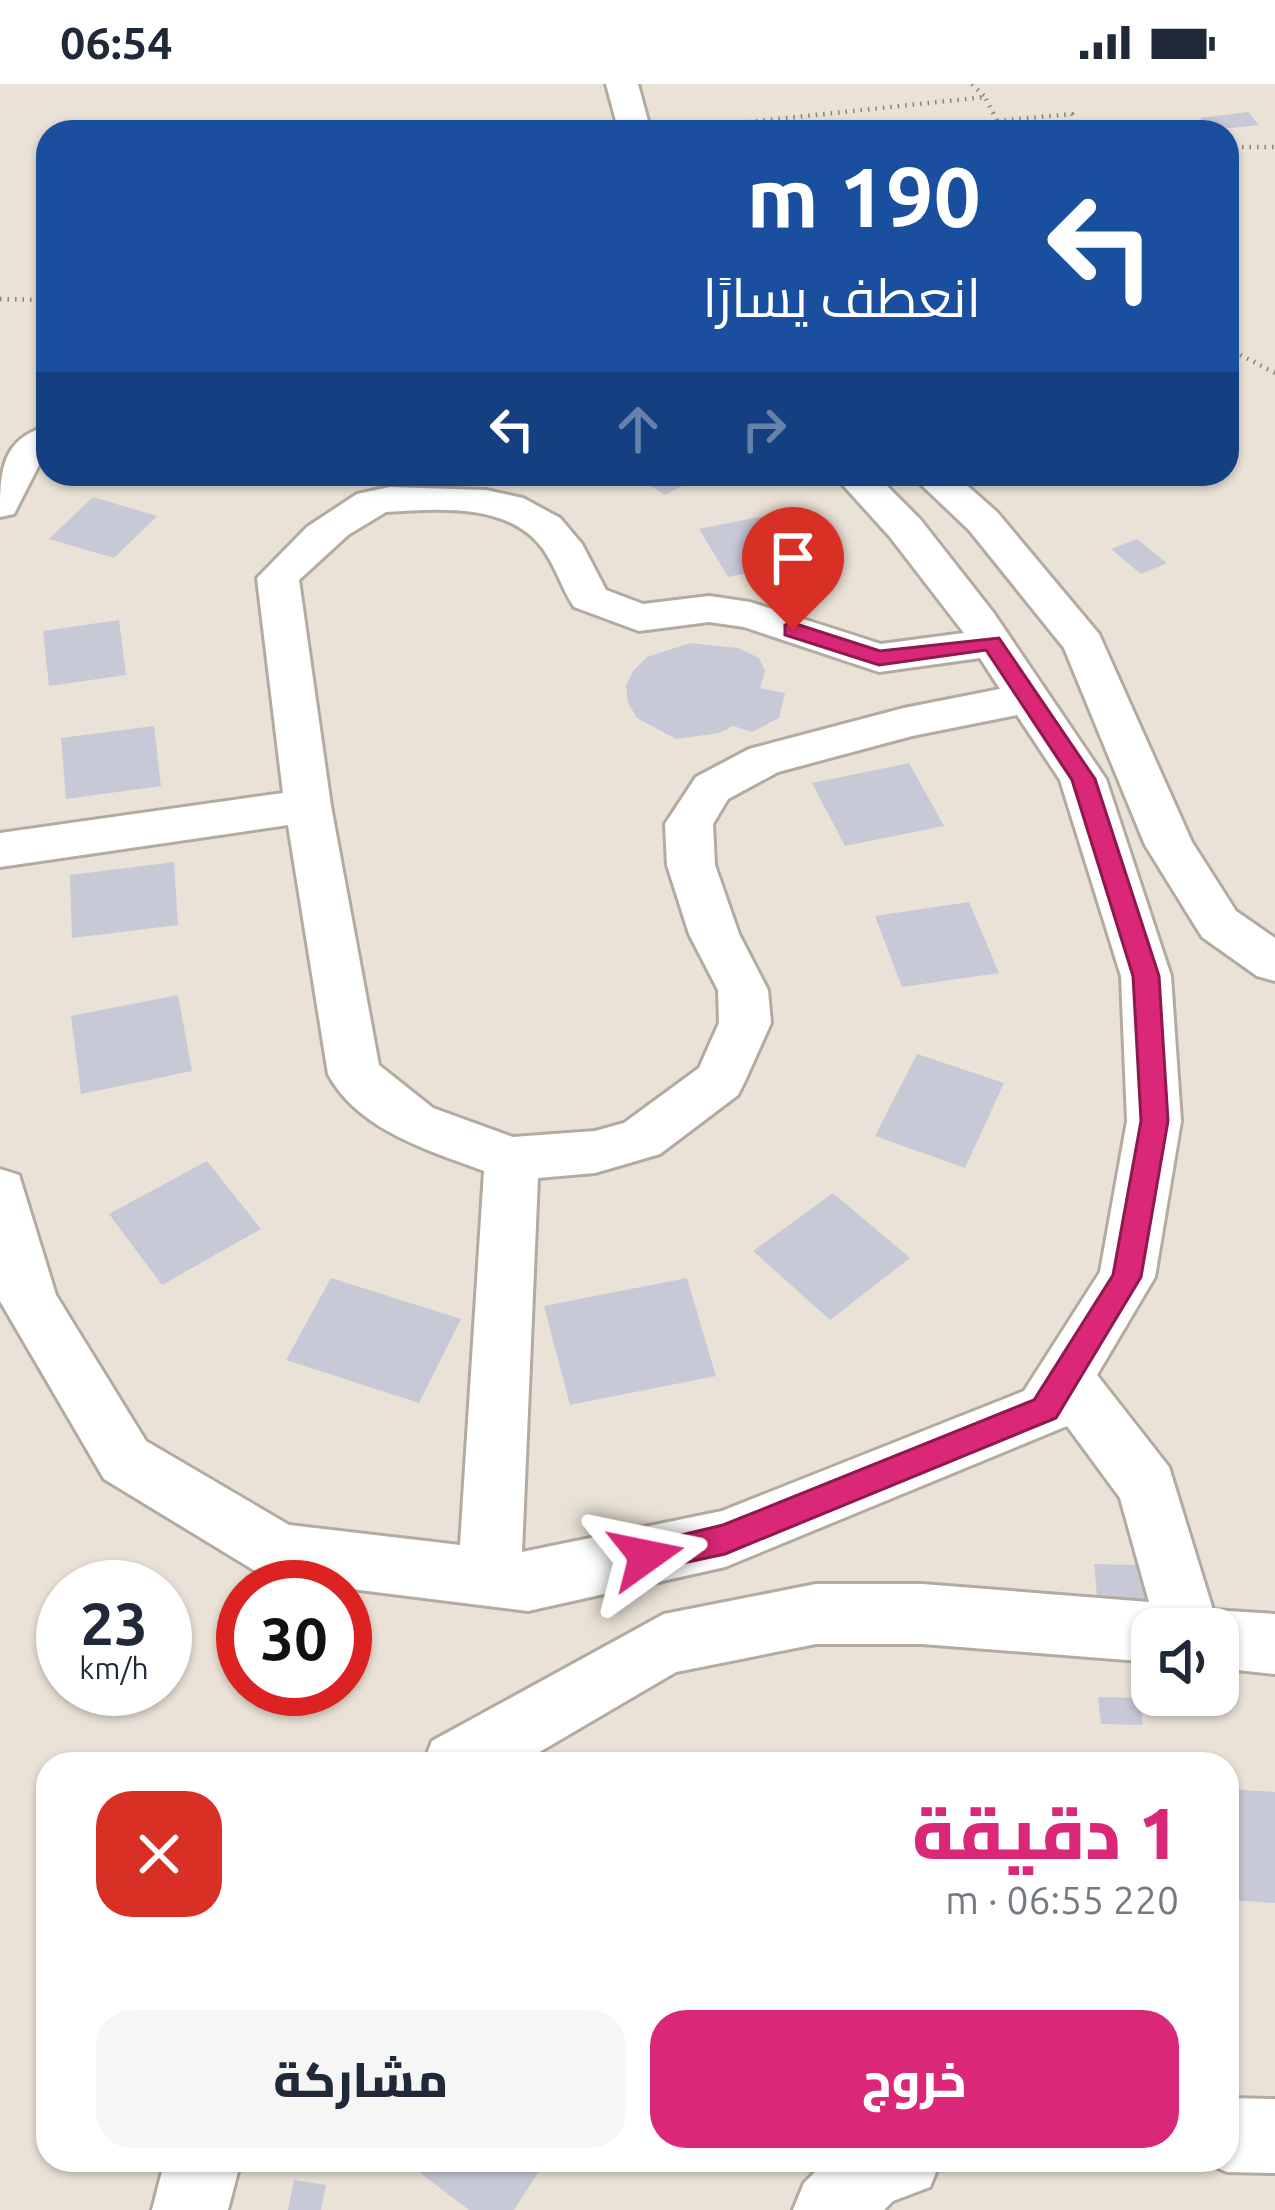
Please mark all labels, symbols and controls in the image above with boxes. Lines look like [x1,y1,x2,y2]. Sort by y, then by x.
text: 06:54 [60,17,173,68]
text: 190 m [747,149,981,243]
icon: left [1023,168,1179,324]
text: انعطف يسارًا [702,267,981,327]
icon: left [479,396,545,462]
icon: ahead [605,396,671,462]
icon: right [731,396,797,462]
pin [742,507,844,630]
icon: arrive [760,525,826,591]
position arrow [583,1493,709,1619]
speed limit sign: 30 [216,1560,372,1716]
text: 23 [80,1589,148,1656]
map controls [1131,1608,1239,1716]
button: sound [1131,1608,1239,1716]
text: km/h [79,1651,149,1685]
button: close [96,1791,222,1917]
text: 1 دقيقة [912,1792,1179,1873]
text: 220 m · 06:55 [945,1878,1179,1921]
button: مشاركة [96,2010,626,2148]
button: خروج [650,2010,1179,2148]

